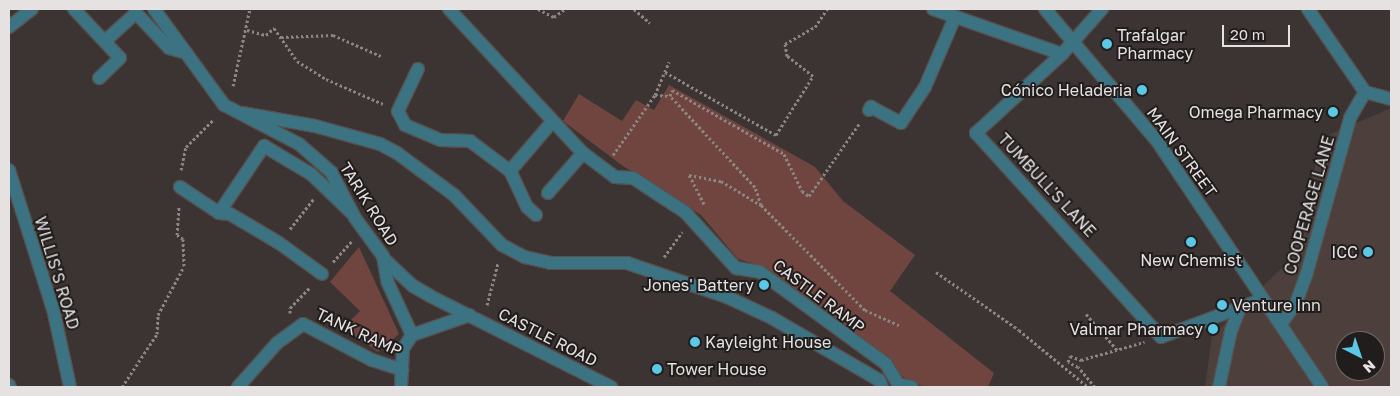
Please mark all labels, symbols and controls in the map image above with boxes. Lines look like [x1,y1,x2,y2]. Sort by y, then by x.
scale bar [1225,15,1292,47]
place label: Trafalgar Pharmacy [1117,25,1193,63]
text: 20 m [1230,25,1265,43]
marker: Trafalgar Pharmacy [1101,38,1113,50]
place label: Cónico Heladeria [1001,80,1132,100]
marker: Cónico Heladeria [1136,84,1148,96]
place label: Omega Pharmacy [1189,102,1323,122]
street label: MAIN STREET [1143,103,1221,201]
marker: Omega Pharmacy [1327,106,1339,118]
street label: TUMBULL'S LANE [994,129,1100,241]
street label: COOPERAGE LANE [1280,133,1338,277]
street label: TARIK ROAD [336,159,402,249]
street label: WILLIS’S ROAD [31,214,83,332]
marker: New Chemist [1185,236,1197,248]
place label: ICC [1331,242,1358,262]
marker: ICC [1362,246,1374,258]
place label: New Chemist [1140,250,1242,270]
street label: CASTLE RAMP [769,255,869,337]
place label: Jones' Battery [643,275,754,295]
marker: Jones' Battery [758,279,770,291]
place label: Venture Inn [1232,295,1321,315]
marker: Venture Inn [1216,299,1228,311]
street label: TANK RAMP [313,304,405,360]
street label: CASTLE ROAD [495,304,601,370]
place label: Valmar Pharmacy [1069,319,1203,339]
marker: Valmar Pharmacy [1207,323,1219,335]
north arrow [1335,331,1385,381]
place label: Kayleight House [705,332,831,352]
marker: Kayleight House [689,336,701,348]
text: N [1360,357,1379,377]
place label: Tower House [667,359,766,379]
marker: Tower House [651,363,663,375]

